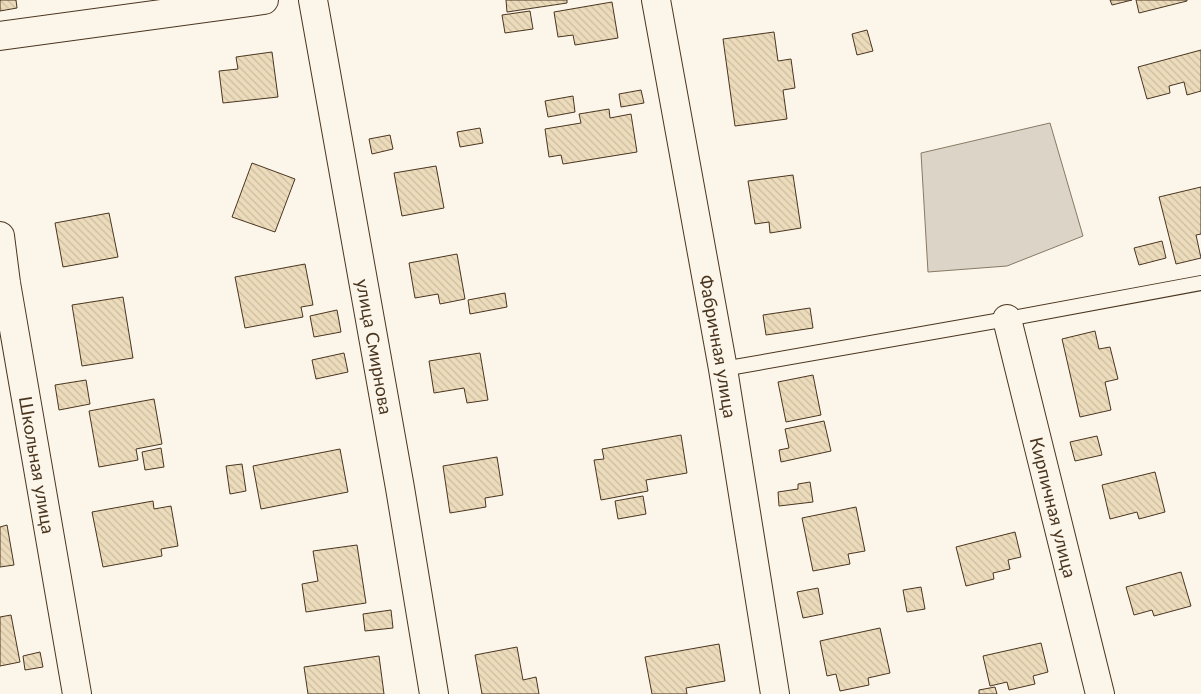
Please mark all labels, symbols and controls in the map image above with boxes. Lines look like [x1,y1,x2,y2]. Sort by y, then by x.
street label: Фабричная улица [695,273,742,419]
street label: улица Смирнова [352,277,398,416]
street label: Школьная улица [15,395,60,535]
street label: Кирпичная улица [1026,435,1082,580]

